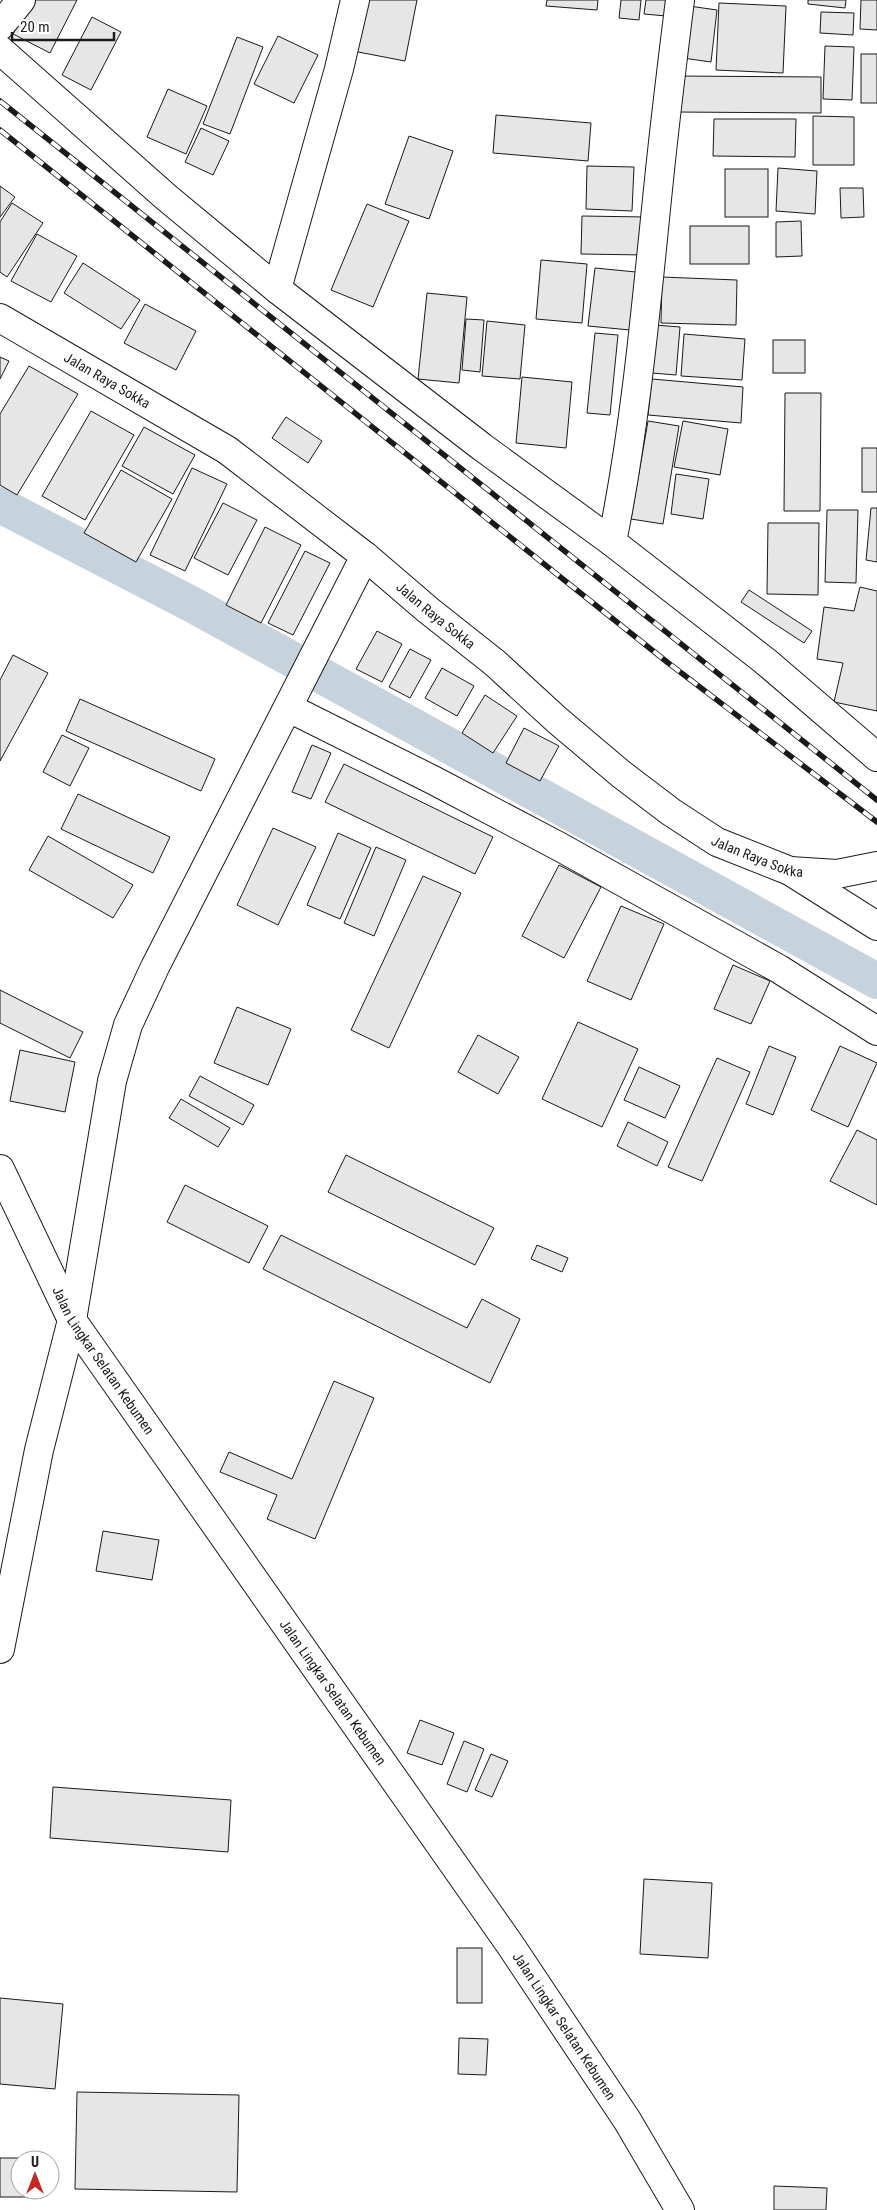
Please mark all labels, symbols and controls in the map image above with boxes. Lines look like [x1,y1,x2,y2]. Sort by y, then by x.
scale bar [12,10,115,42]
text: 20 m [20,18,50,36]
street label: Jalan Raya Sokka [61,349,153,412]
street label: Jalan Raya Sokka [393,579,478,652]
street label: Jalan Raya Sokka [708,833,804,880]
street label: Jalan Lingkar Selatan Kebumen [49,1284,158,1437]
street label: Jalan Lingkar Selatan Kebumen [277,1617,390,1768]
street label: Jalan Lingkar Selatan Kebumen [509,1949,619,2103]
north arrow [10,2150,60,2200]
text: U [31,2154,39,2170]

